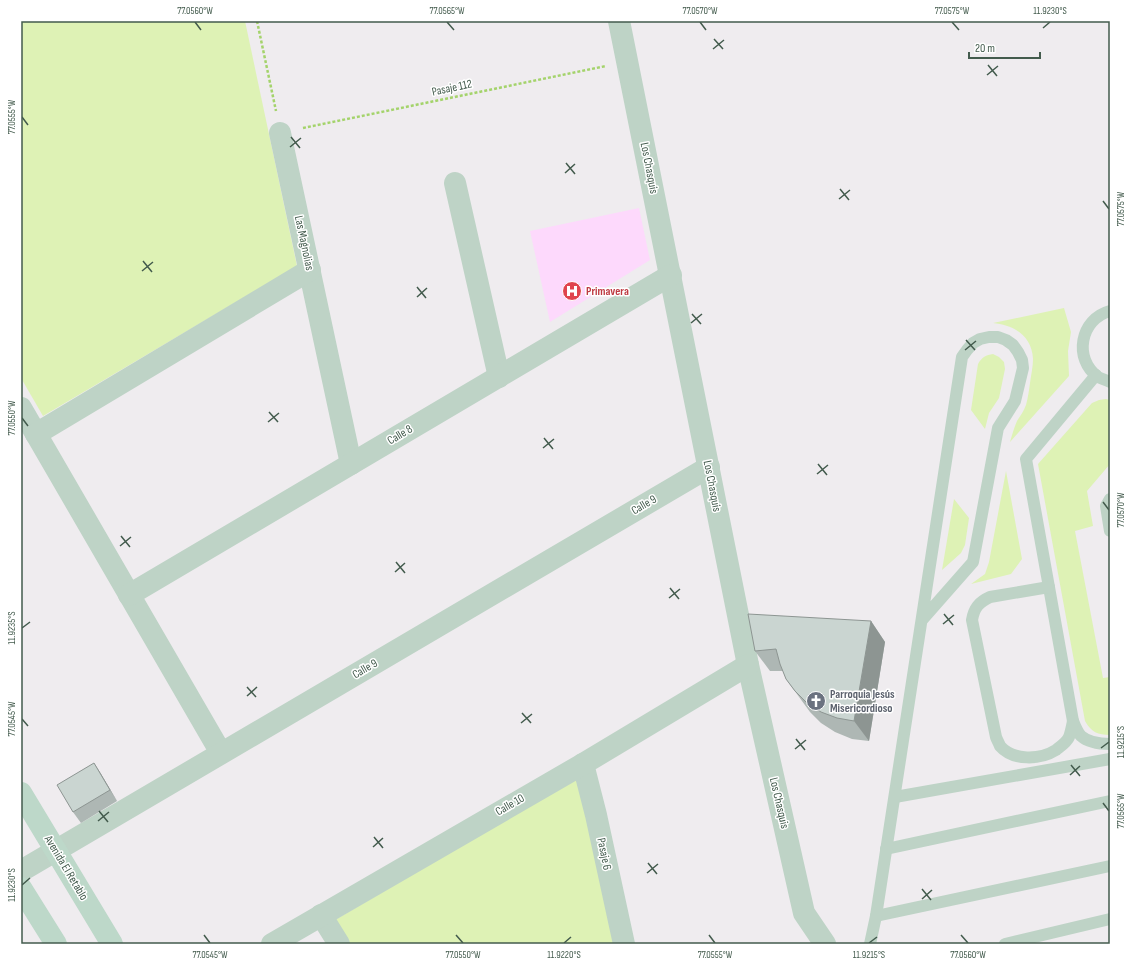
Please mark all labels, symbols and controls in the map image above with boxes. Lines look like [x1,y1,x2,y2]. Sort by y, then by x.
text: 77.0560°W [177,5,213,17]
text: 77.0565°W [429,5,465,17]
text: 77.0570°W [682,5,718,17]
text: 77.0575°W [935,5,970,17]
text: 11.9230°S [1033,5,1067,17]
scale bar [969,34,1040,60]
text: 20 m [975,41,995,56]
street label: Pasaje 112 [431,76,474,100]
text: 77.0555°W [6,99,18,134]
street label: Los Chasquis [637,141,661,195]
text: 77.0575°W [1115,191,1127,226]
street label: Las Magnolias [291,214,317,272]
hospital icon: Primavera [561,280,583,302]
place label: Primavera [586,284,629,299]
text: 77.0550°W [6,400,18,436]
street label: Calle 8 [385,422,415,448]
street label: Los Chasquis [700,459,724,513]
street label: Calle 9 [629,492,659,518]
text: 77.0570°W [1115,492,1127,528]
text: 11.9235°S [6,612,18,644]
street label: Calle 9 [350,656,380,682]
place label: Parroquia Jesús Misericordioso [830,687,895,716]
church icon: Parroquia Jesús Misericordioso [805,690,827,712]
text: 77.0545°W [6,701,18,736]
text: 11.9215°S [1115,726,1127,758]
street label: Los Chasquis [766,776,792,830]
street label: Calle 10 [493,791,527,819]
text: 77.0565°W [1115,793,1127,829]
street label: Avenida El Retablo [40,832,91,903]
street label: Pasaje 6 [593,837,615,871]
text: 11.9230°S [6,868,18,902]
text: 77.0545°W [193,949,228,961]
text: 77.0550°W [445,949,481,961]
text: 11.9220°S [547,949,581,961]
text: 77.0555°W [698,949,733,961]
text: 11.9215°S [853,949,885,961]
text: 77.0560°W [950,949,986,961]

